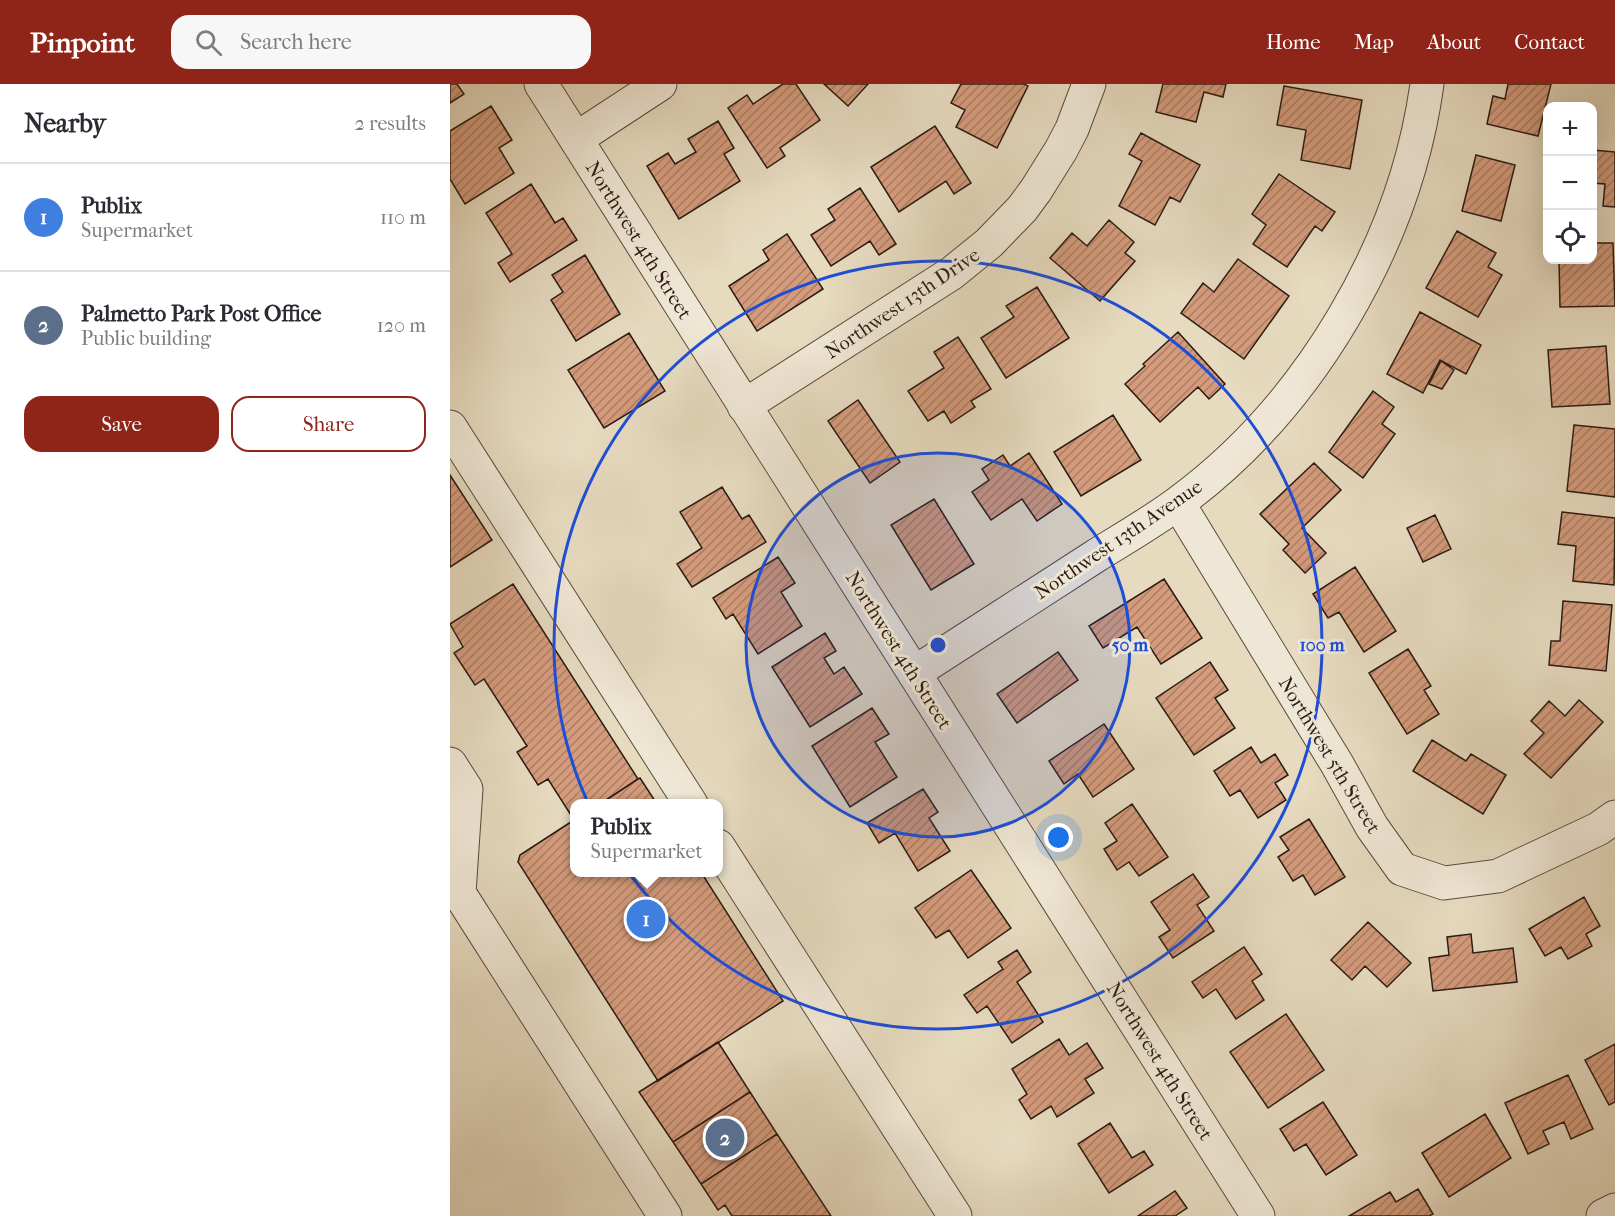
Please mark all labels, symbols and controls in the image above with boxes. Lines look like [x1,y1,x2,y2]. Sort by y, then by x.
search box [171,15,591,69]
text: Pinpoint [30,26,135,59]
icon: search [192,26,225,59]
text: Search here [240,29,352,55]
text: Home [1266,30,1321,54]
text: Map [1354,30,1394,54]
text: About [1427,30,1481,54]
text: Contact [1514,30,1585,54]
map controls [1543,102,1597,264]
button: + [1543,102,1597,156]
text: Nearby [24,108,106,139]
text: 2 results [355,112,426,135]
button: − [1543,156,1597,210]
street label: Northwest 4th Street [581,157,697,323]
text: Publix [81,193,142,219]
text: 1 [40,206,47,229]
text: 110 m [380,206,426,229]
button: locate [1543,210,1597,264]
text: Supermarket [81,219,193,242]
street label: Northwest 13th Drive [821,243,984,364]
text: Palmetto Park Post Office [81,301,321,327]
text: 2 [38,314,49,337]
text: 120 m [377,314,426,337]
text: Public building [81,327,211,350]
button: Save [24,396,219,452]
button: Share [231,396,426,452]
street label: Northwest 13th Avenue [1030,475,1207,604]
street label: Northwest 4th Street [841,567,957,733]
centre of rings [928,635,948,655]
text: 50 m [1112,635,1149,656]
text: 100 m [1299,635,1346,656]
street label: Northwest 5th Street [1274,673,1385,838]
popup [570,799,723,877]
text: Publix [590,814,651,840]
your location [1044,823,1073,852]
text: Supermarket [590,840,703,863]
pin: 1 [626,896,666,942]
street label: Northwest 4th Street [1102,978,1218,1144]
pin: 2 [706,1116,744,1160]

